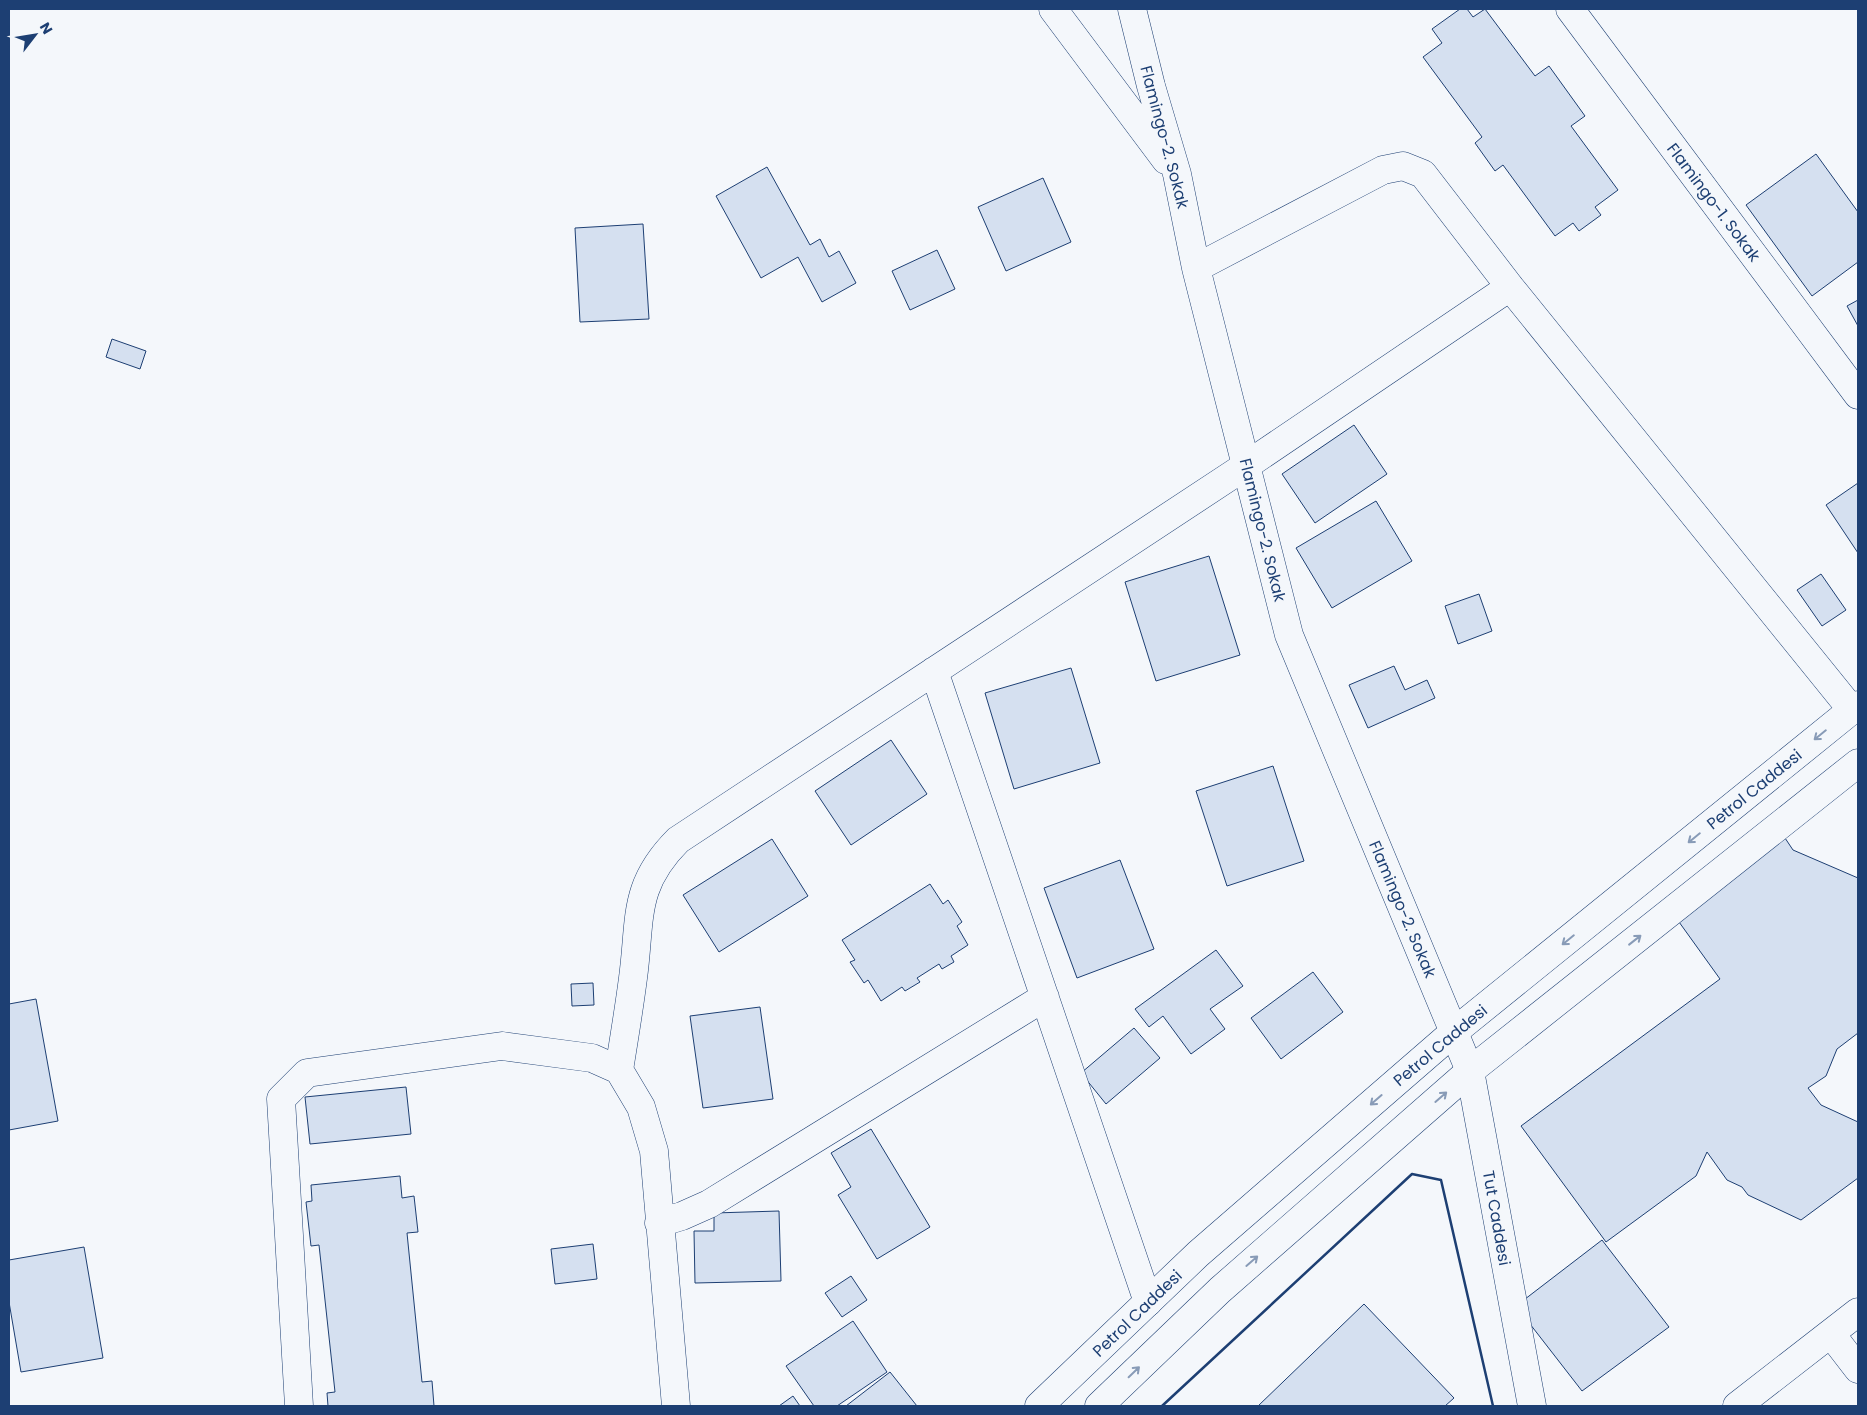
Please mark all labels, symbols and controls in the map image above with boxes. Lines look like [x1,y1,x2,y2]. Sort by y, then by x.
north arrow [10,10,60,60]
text: N [35,19,57,38]
street label: Flamingo-2. Sokak [1134,63,1195,212]
street label: Flamingo-1. Sokak [1661,138,1766,267]
street label: Flamingo-2. Sokak [1234,456,1292,605]
one-way arrow [1814,730,1827,741]
street label: Petrol Caddesi [1702,744,1807,835]
one-way arrow [1688,832,1701,843]
street label: Flamingo-2. Sokak [1363,837,1442,982]
one-way arrow [1562,934,1575,945]
one-way arrow [1629,935,1642,946]
street label: Petrol Caddesi [1388,999,1492,1092]
one-way arrow [1434,1091,1447,1103]
one-way arrow [1369,1094,1382,1106]
street label: Tut Caddesi [1477,1169,1516,1267]
one-way arrow [1246,1256,1259,1267]
street label: Petrol Caddesi [1087,1265,1187,1362]
one-way arrow [1128,1366,1140,1379]

